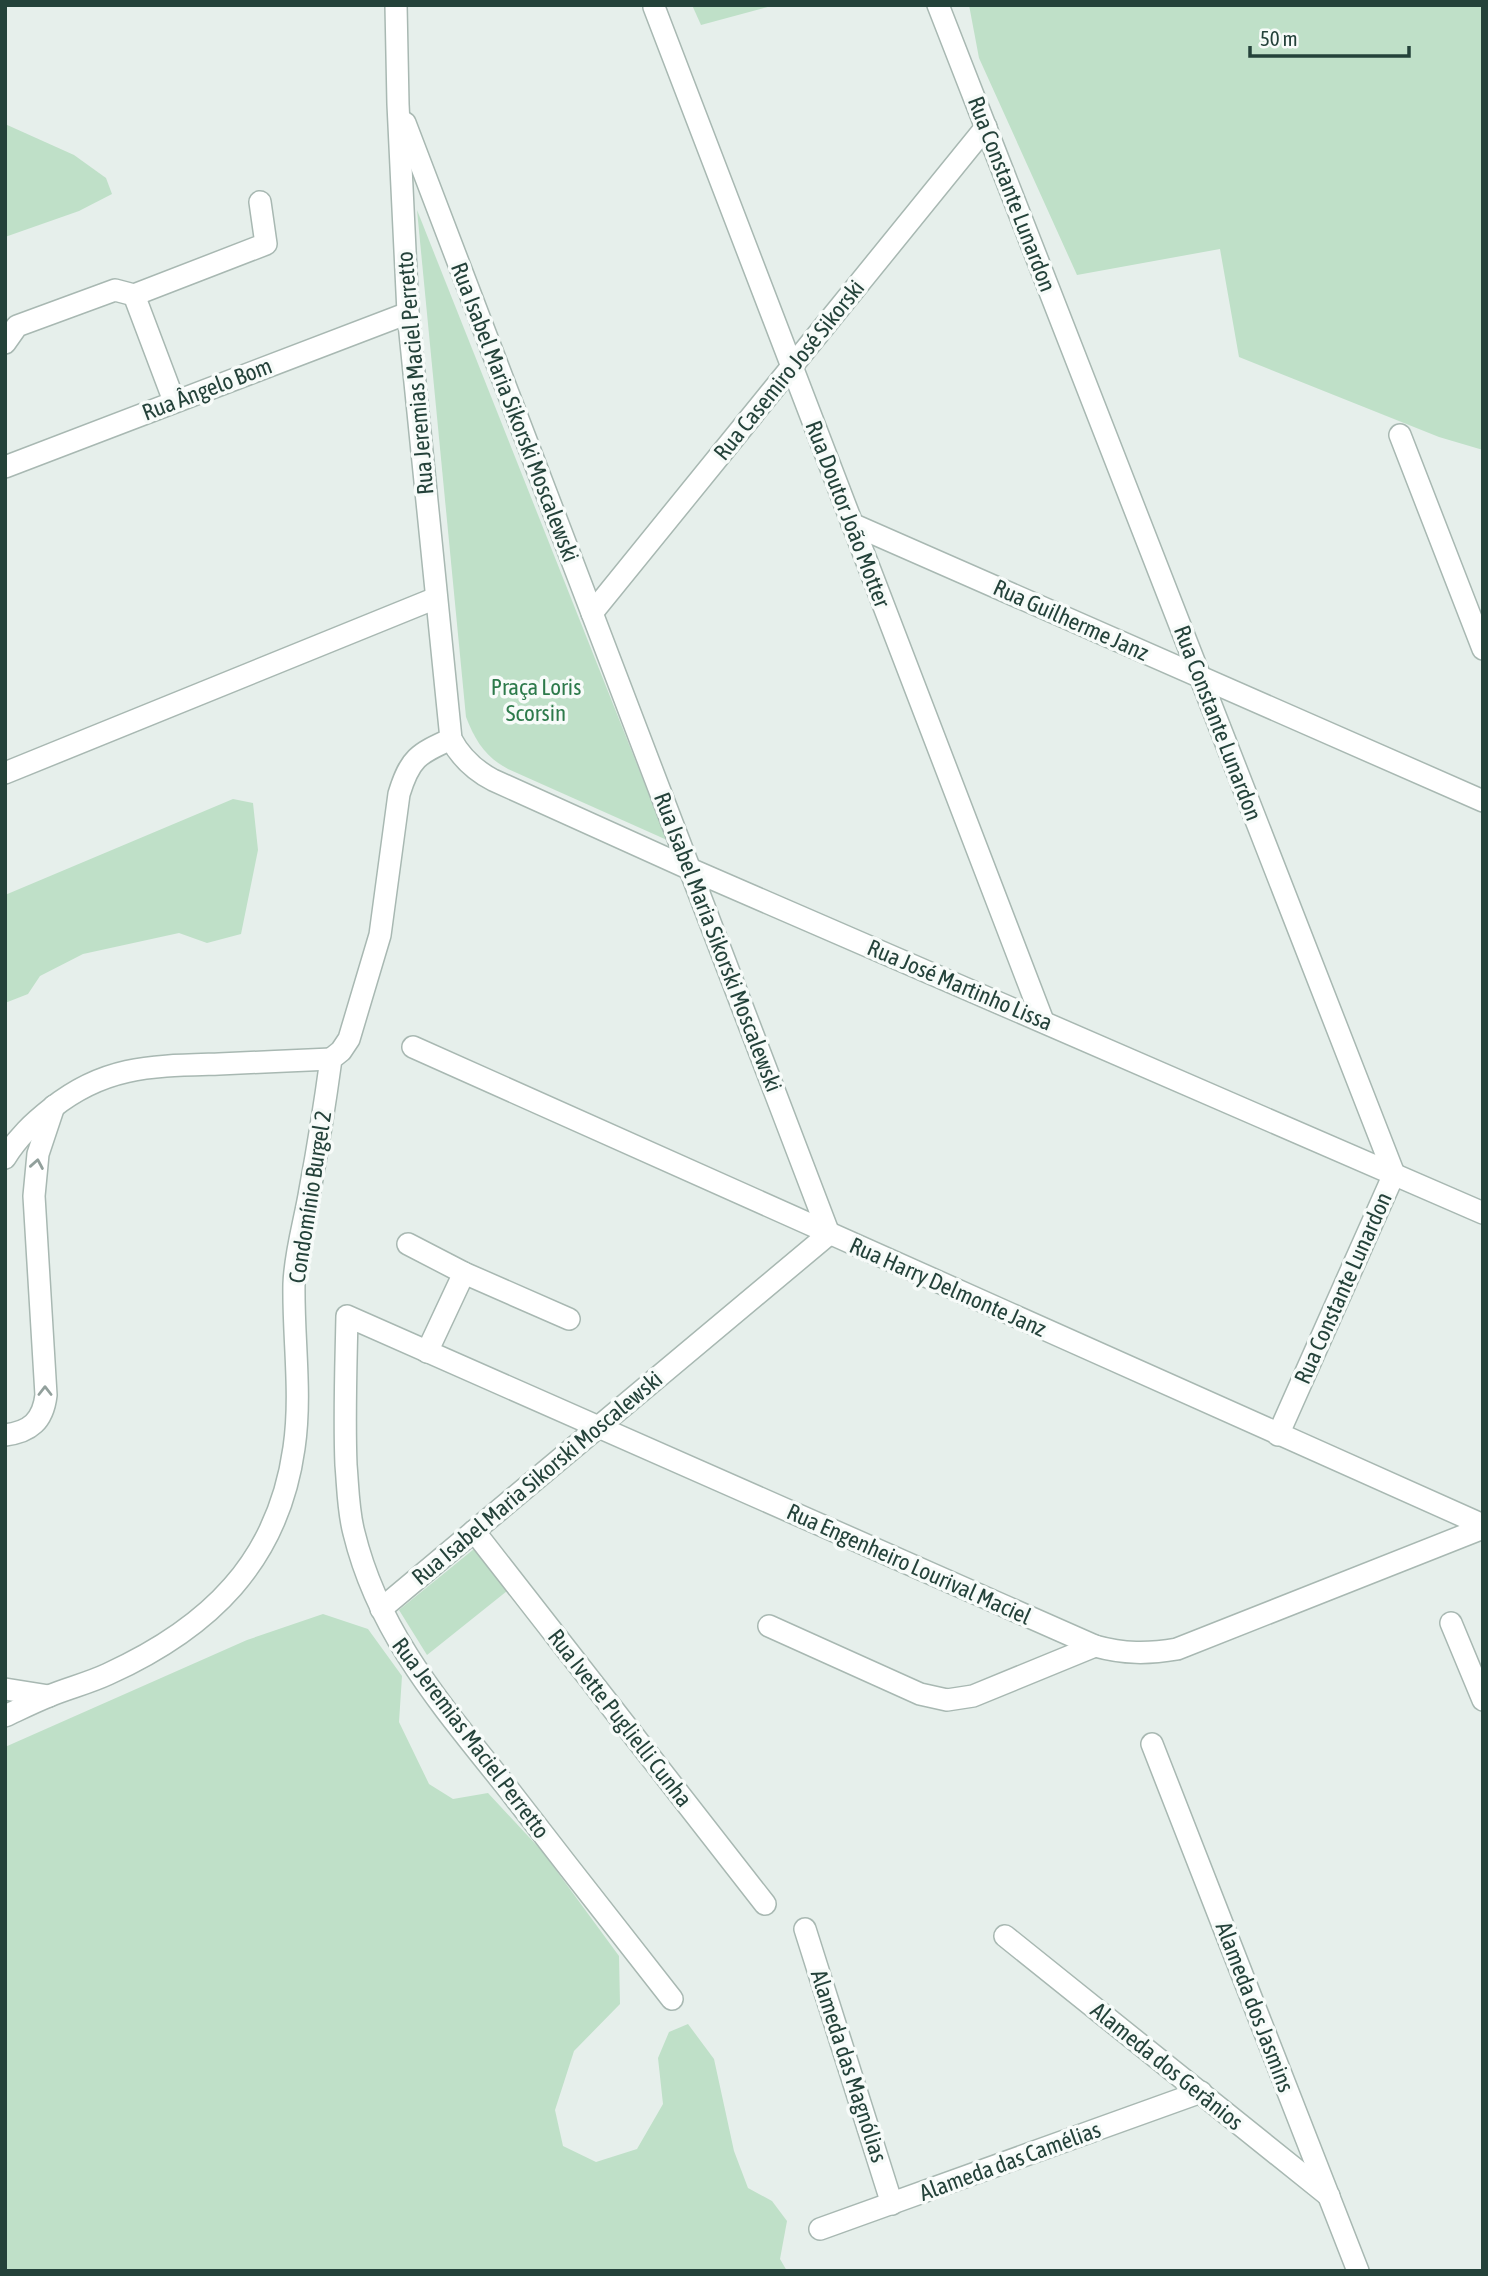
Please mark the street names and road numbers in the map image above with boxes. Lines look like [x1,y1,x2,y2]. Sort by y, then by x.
street label: Rua Constante Lunardon [963,93,1061,295]
street label: Rua Jeremias Maciel Perretto [391,250,439,496]
street label: Rua Isabel Maria Sikorski Moscalewski [446,259,584,565]
street label: Rua Casemiro José Sikorski [709,275,869,465]
street label: Rua Ângelo Bom [138,352,276,426]
street label: Rua Doutor João Motter [800,417,896,612]
street label: Rua Guilherme Janz [989,574,1153,666]
street label: Rua Constante Lunardon [1169,622,1267,824]
street label: Rua Isabel Maria Sikorski Moscalewski [649,789,787,1095]
street label: Rua José Martinho Lissa [864,934,1056,1036]
street label: Condomínio Burgel 2 [284,1109,336,1285]
street label: Rua Constante Lunardon [1289,1188,1397,1388]
street label: Rua Harry Delmonte Janz [846,1232,1050,1342]
street label: Rua Isabel Maria Sikorski Moscalewski [407,1366,667,1590]
street label: Rua Engenheiro Lourival Maciel [783,1498,1035,1630]
street label: Rua Ivette Puglielli Cunha [543,1624,697,1812]
street label: Rua Jeremias Maciel Perretto [387,1633,555,1843]
street label: Alameda dos Jasmins [1211,1918,1299,2096]
street label: Alameda das Magnólias [806,1967,892,2165]
street label: Alameda dos Gerânios [1086,1997,1248,2135]
street label: Alameda das Camélias [916,2116,1104,2206]

